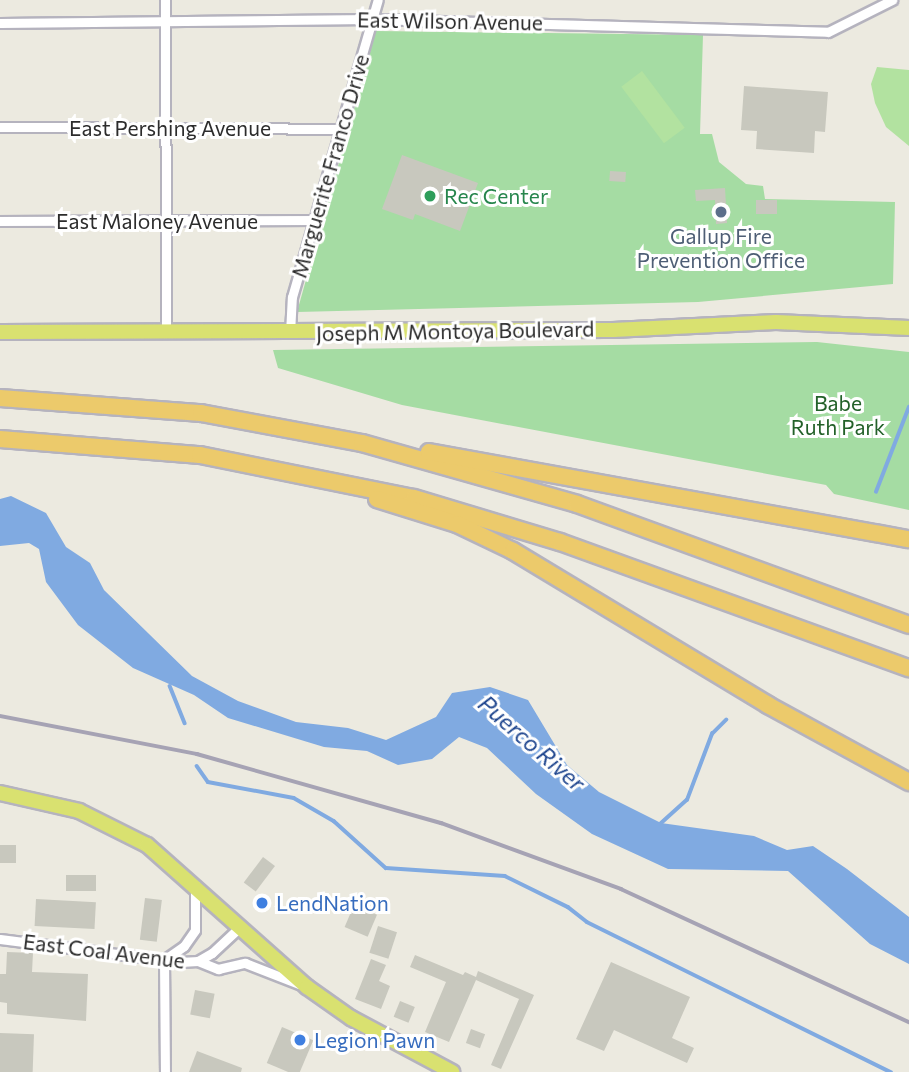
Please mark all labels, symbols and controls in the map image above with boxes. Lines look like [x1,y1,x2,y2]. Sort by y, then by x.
street label: East Wilson Avenue [357,7,543,35]
street label: Marguerite Franco Drive [286,51,374,281]
street label: East Pershing Avenue [69,115,271,141]
place label: Rec Center [444,183,548,209]
marker: Rec Center [422,188,438,204]
marker: Gallup Fire Prevention Office [713,204,729,220]
street label: East Maloney Avenue [56,208,258,234]
place label: Gallup Fire Prevention Office [637,223,805,273]
street label: Joseph M Montoya Boulevard [316,316,594,346]
park label: Babe Ruth Park [791,390,885,440]
water label: Puerco River [473,689,591,797]
place label: LendNation [276,890,389,916]
marker: LendNation [254,895,270,911]
street label: East Coal Avenue [22,929,186,973]
place label: Legion Pawn [314,1027,435,1053]
marker: Legion Pawn [292,1032,308,1048]

